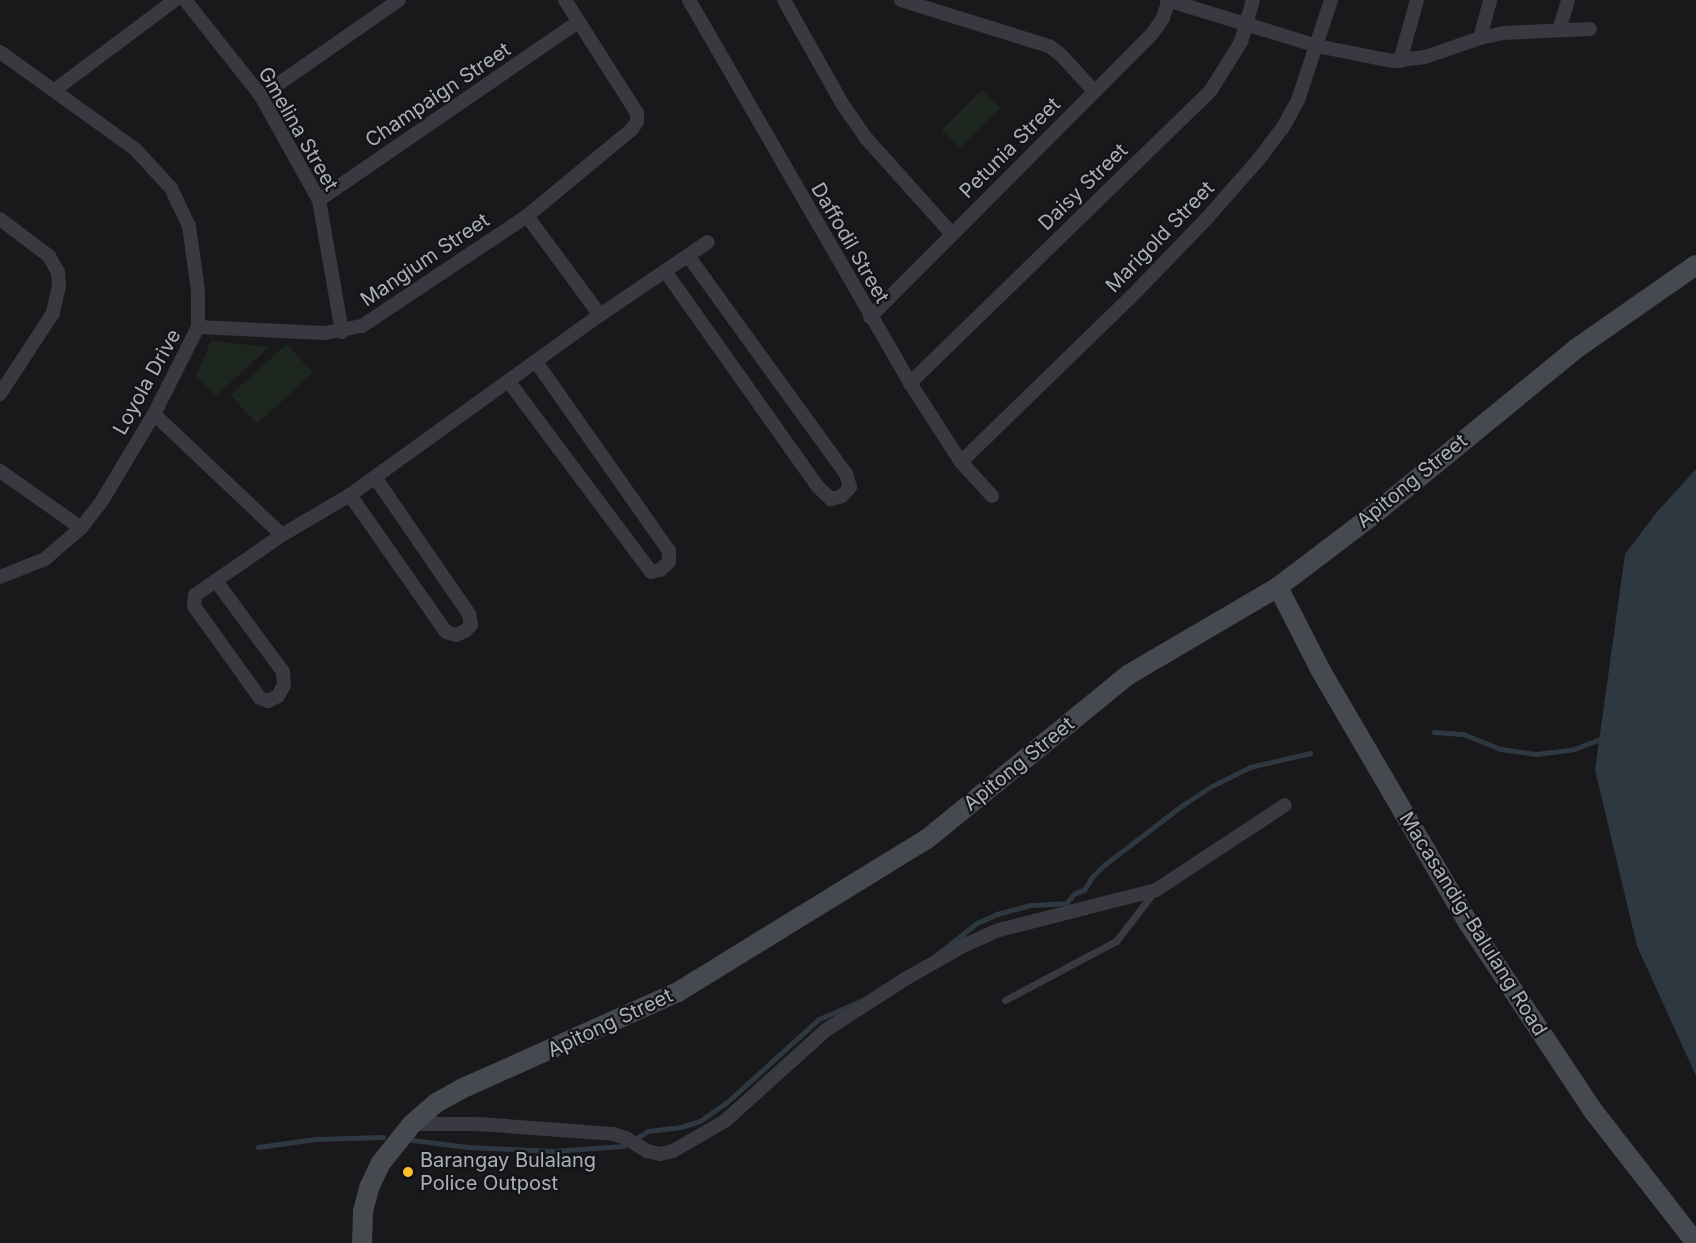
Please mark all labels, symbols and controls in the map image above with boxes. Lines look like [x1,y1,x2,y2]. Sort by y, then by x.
street label: Champaign Street [361,38,515,152]
street label: Gmelina Street [253,63,343,195]
street label: Petunia Street [955,93,1065,203]
street label: Daisy Street [1034,139,1132,235]
street label: Marigold Street [1101,176,1219,298]
street label: Daffodil Street [806,179,894,307]
street label: Mangium Street [356,208,494,312]
street label: Loyola Drive [108,325,186,439]
street label: Apitong Street [1352,429,1472,533]
street label: Apitong Street [959,712,1079,816]
street label: Macasandig-Balulang Road [1394,808,1552,1040]
street label: Apitong Street [544,984,676,1062]
place label: Barangay Bulalang Police Outpost [420,1148,596,1195]
marker: Barangay Bulalang Police Outpost [401,1165,415,1179]

